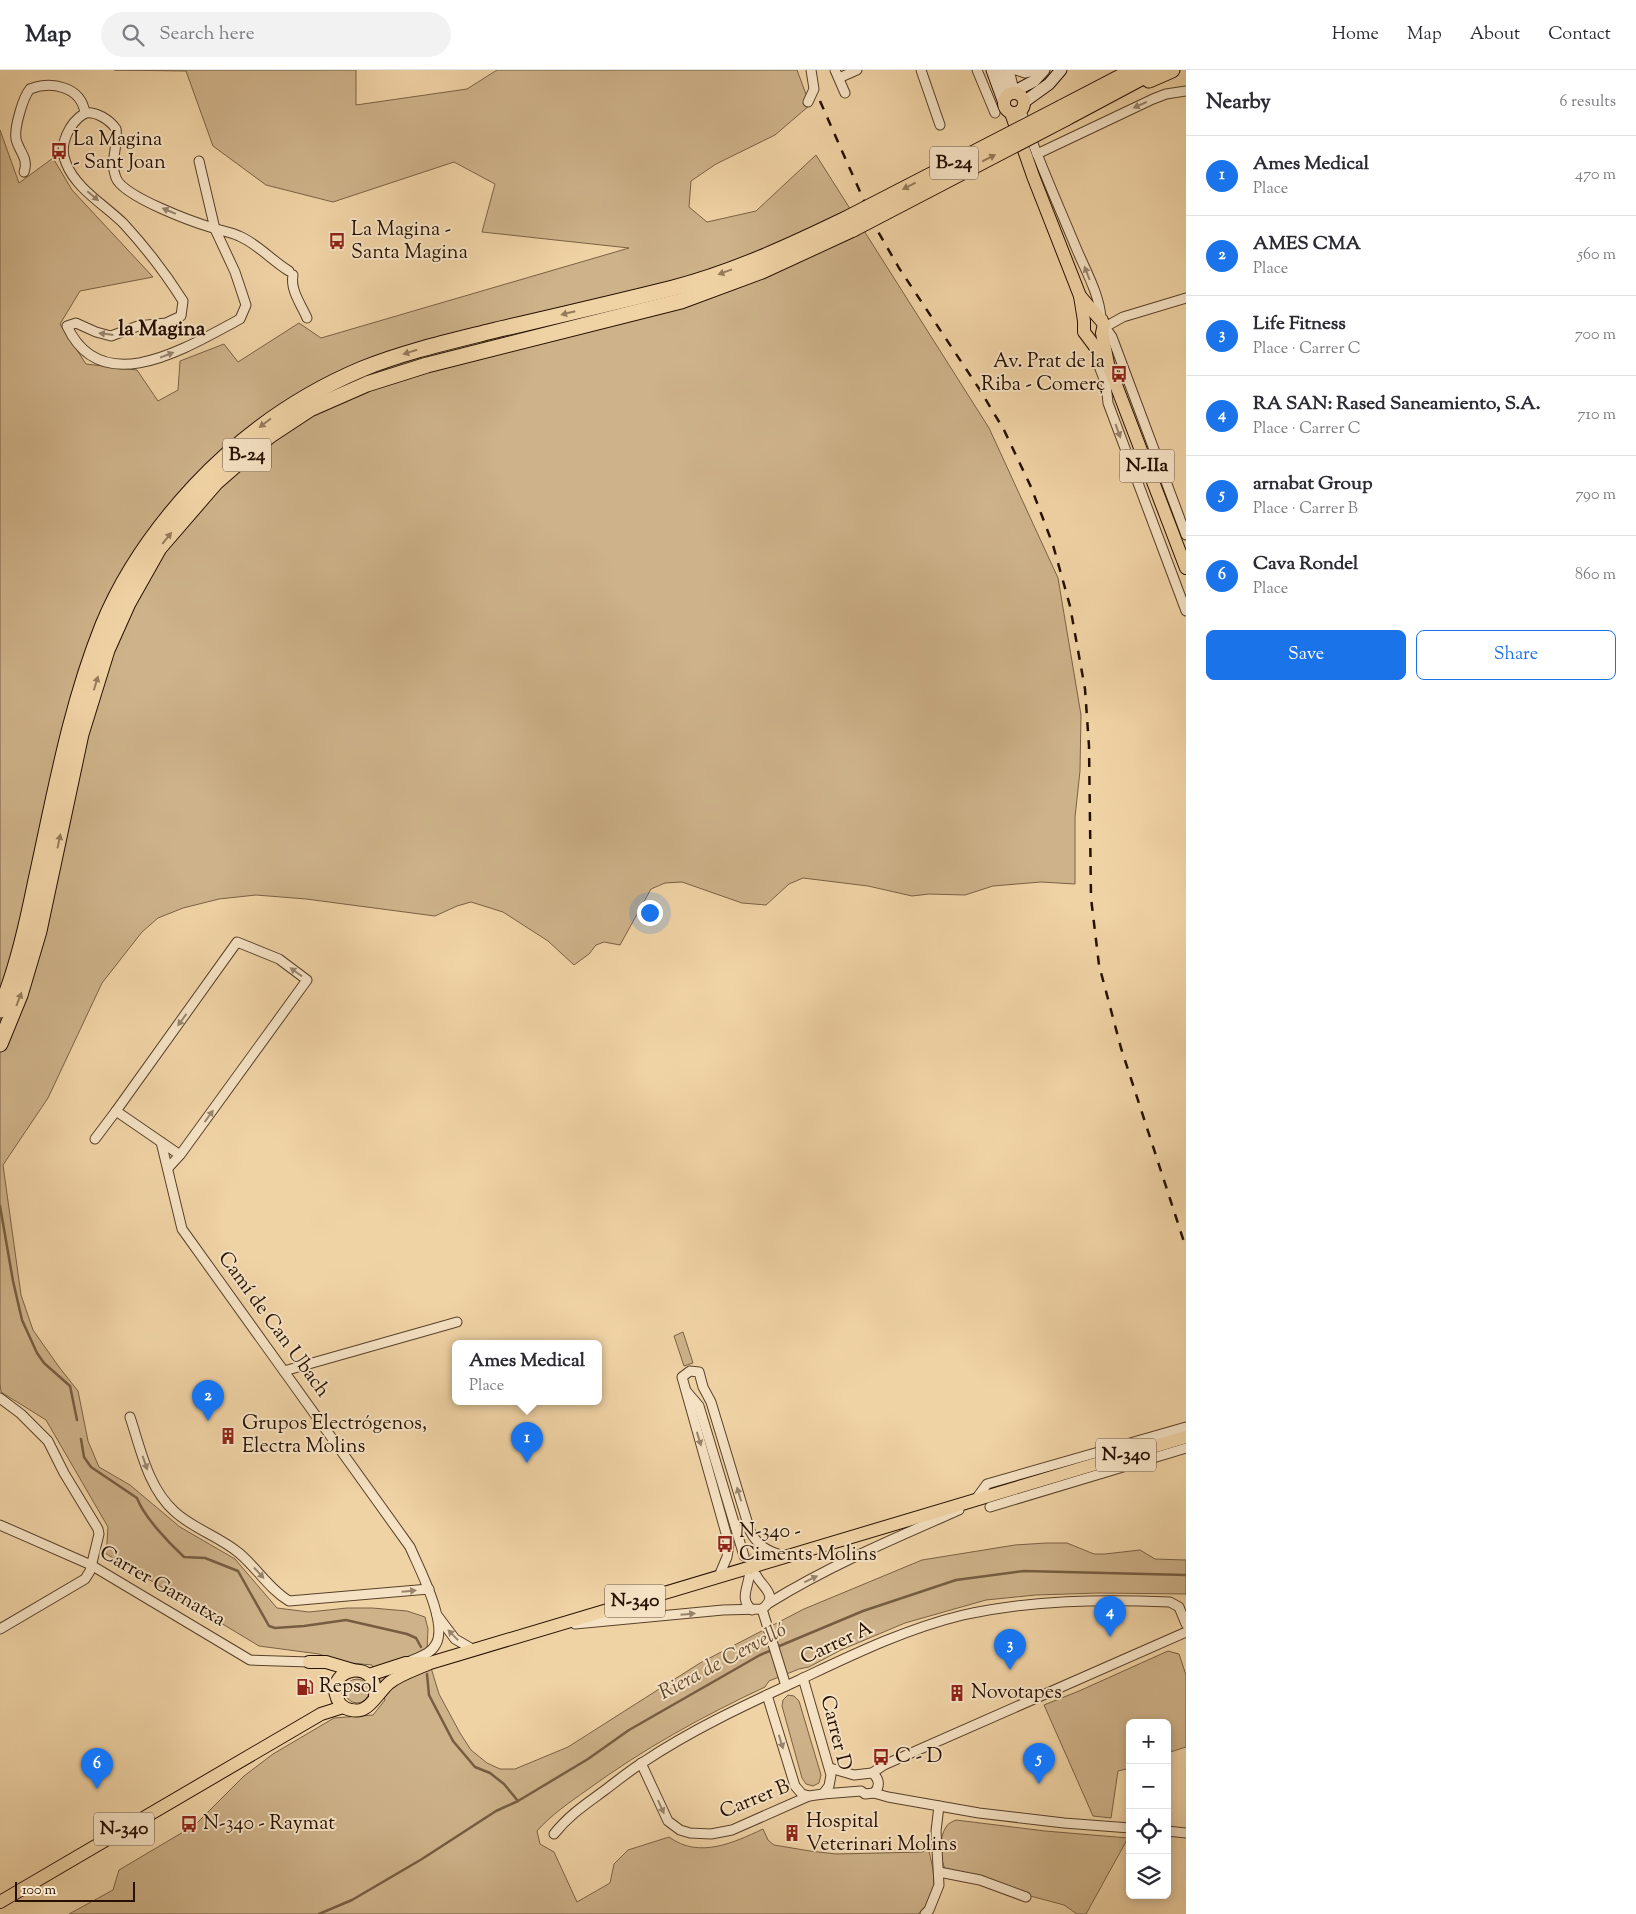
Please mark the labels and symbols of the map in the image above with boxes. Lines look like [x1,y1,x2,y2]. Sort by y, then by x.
one-way arrow [1133,101,1147,109]
place label: La Magina - Sant Joan [73,126,166,178]
bus stop icon: La Magina - Sant Joan [49,141,69,161]
road number: B-24 [930,146,978,180]
one-way arrow [982,154,997,162]
one-way arrow [902,182,916,190]
one-way arrow [86,191,99,202]
one-way arrow [162,206,176,214]
place label: La Magina - Santa Magina [351,216,468,268]
bus stop icon: La Magina - Santa Magina [327,231,347,251]
one-way arrow [1082,265,1090,280]
one-way arrow [717,268,732,276]
one-way arrow [560,309,575,317]
district label: la Magina [118,315,206,345]
one-way arrow [97,329,113,337]
place label: Av. Prat de la Riba - Comerç [981,348,1105,400]
one-way arrow [403,349,418,357]
one-way arrow [160,351,175,359]
bus stop icon: Av. Prat de la Riba - Comerç [1109,364,1129,384]
one-way arrow [259,418,272,429]
one-way arrow [1114,424,1122,439]
road number: B-24 [223,438,271,472]
road number: N-IIa [1120,450,1174,482]
one-way arrow [162,532,173,545]
one-way arrow [92,675,100,690]
one-way arrow [55,834,63,849]
your location [637,900,663,926]
one-way arrow [290,968,303,978]
one-way arrow [16,991,23,1006]
one-way arrow [177,1013,187,1027]
one-way arrow [204,1109,214,1123]
street label: Camí de Can Ubach [210,1246,336,1404]
pin: 2 [192,1380,224,1421]
place label: Grupos Electrógenos, Electra Molins [242,1410,427,1462]
pin: 1 [511,1422,543,1463]
building icon: Grupos Electrógenos, Electra Molins [218,1426,238,1446]
one-way arrow [695,1431,703,1446]
road number: N-340 [1096,1438,1156,1472]
one-way arrow [141,1456,149,1471]
one-way arrow [735,1486,743,1501]
place label: N-340 - Ciments Molins [739,1518,877,1570]
bus stop icon: N-340 - Ciments Molins [715,1534,735,1554]
street label: Carrer Garnatxa [93,1539,231,1635]
one-way arrow [253,1566,265,1578]
one-way arrow [804,1575,818,1583]
road number: N-340 [605,1584,665,1618]
one-way arrow [401,1587,417,1595]
pin: 4 [1094,1596,1126,1637]
one-way arrow [680,1609,696,1617]
street label: Carrer A [796,1615,878,1673]
water label: Riera de Cervelló [654,1616,792,1708]
one-way arrow [447,1629,459,1641]
pin: 3 [994,1629,1026,1670]
place label: Repsol [319,1673,378,1702]
fuel station icon: Repsol [295,1677,315,1697]
place label: Novotapes [971,1679,1062,1708]
building icon: Novotapes [947,1683,967,1703]
street label: Carrer D [812,1692,858,1774]
one-way arrow [777,1735,785,1750]
place label: C - D [895,1743,942,1772]
pin: 5 [1023,1743,1055,1784]
bus stop icon: C - D [871,1747,891,1767]
pin: 6 [81,1748,113,1789]
street label: Carrer B [716,1773,795,1827]
one-way arrow [658,1800,666,1814]
place label: Hospital Veterinari Molins [806,1808,957,1860]
place label: N-340 - Raymat [203,1810,335,1839]
road number: N-340 [94,1812,154,1846]
bus stop icon: N-340 - Raymat [179,1814,199,1834]
building icon: Hospital Veterinari Molins [782,1823,802,1843]
scale bar [15,1879,135,1902]

